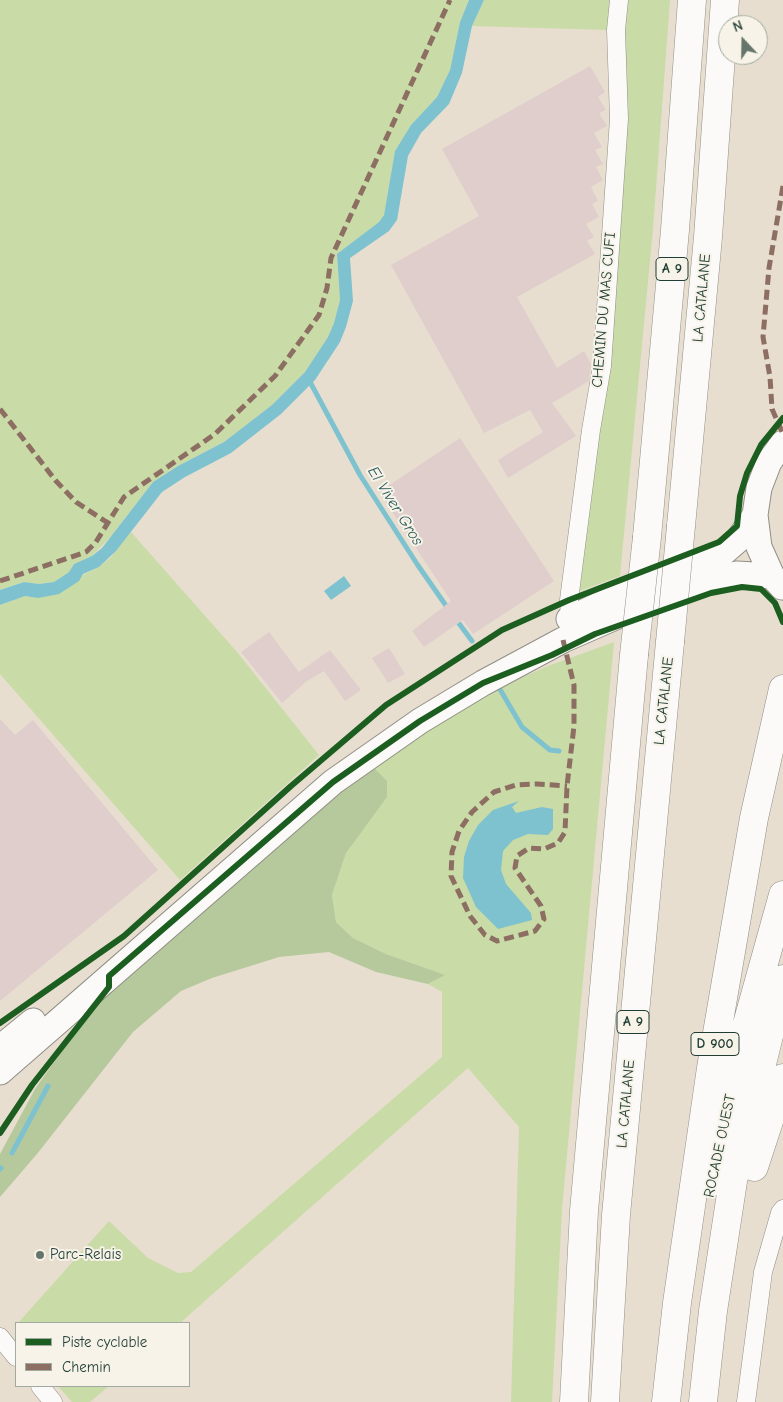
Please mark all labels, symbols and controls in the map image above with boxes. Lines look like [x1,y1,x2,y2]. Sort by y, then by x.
north arrow [718,15,768,65]
text: N [730,17,745,36]
street label: CHEMIN DU MAS CUFI [588,232,620,388]
street label: LA CATALANE [689,253,715,343]
road number: A 9 [656,258,688,280]
water label: El Viver Gros [363,463,427,549]
street label: LA CATALANE [650,656,678,746]
road number: A 9 [617,1010,649,1034]
road number: D 900 [691,1032,739,1056]
street label: LA CATALANE [613,1059,639,1149]
street label: ROCADE OUEST [700,1093,740,1199]
place label: Parc-Relais [50,1246,121,1264]
marker: Parc-Relais [34,1249,46,1261]
legend [15,1322,190,1387]
text: Piste cyclable [62,1333,147,1351]
text: Chemin [62,1358,111,1376]

